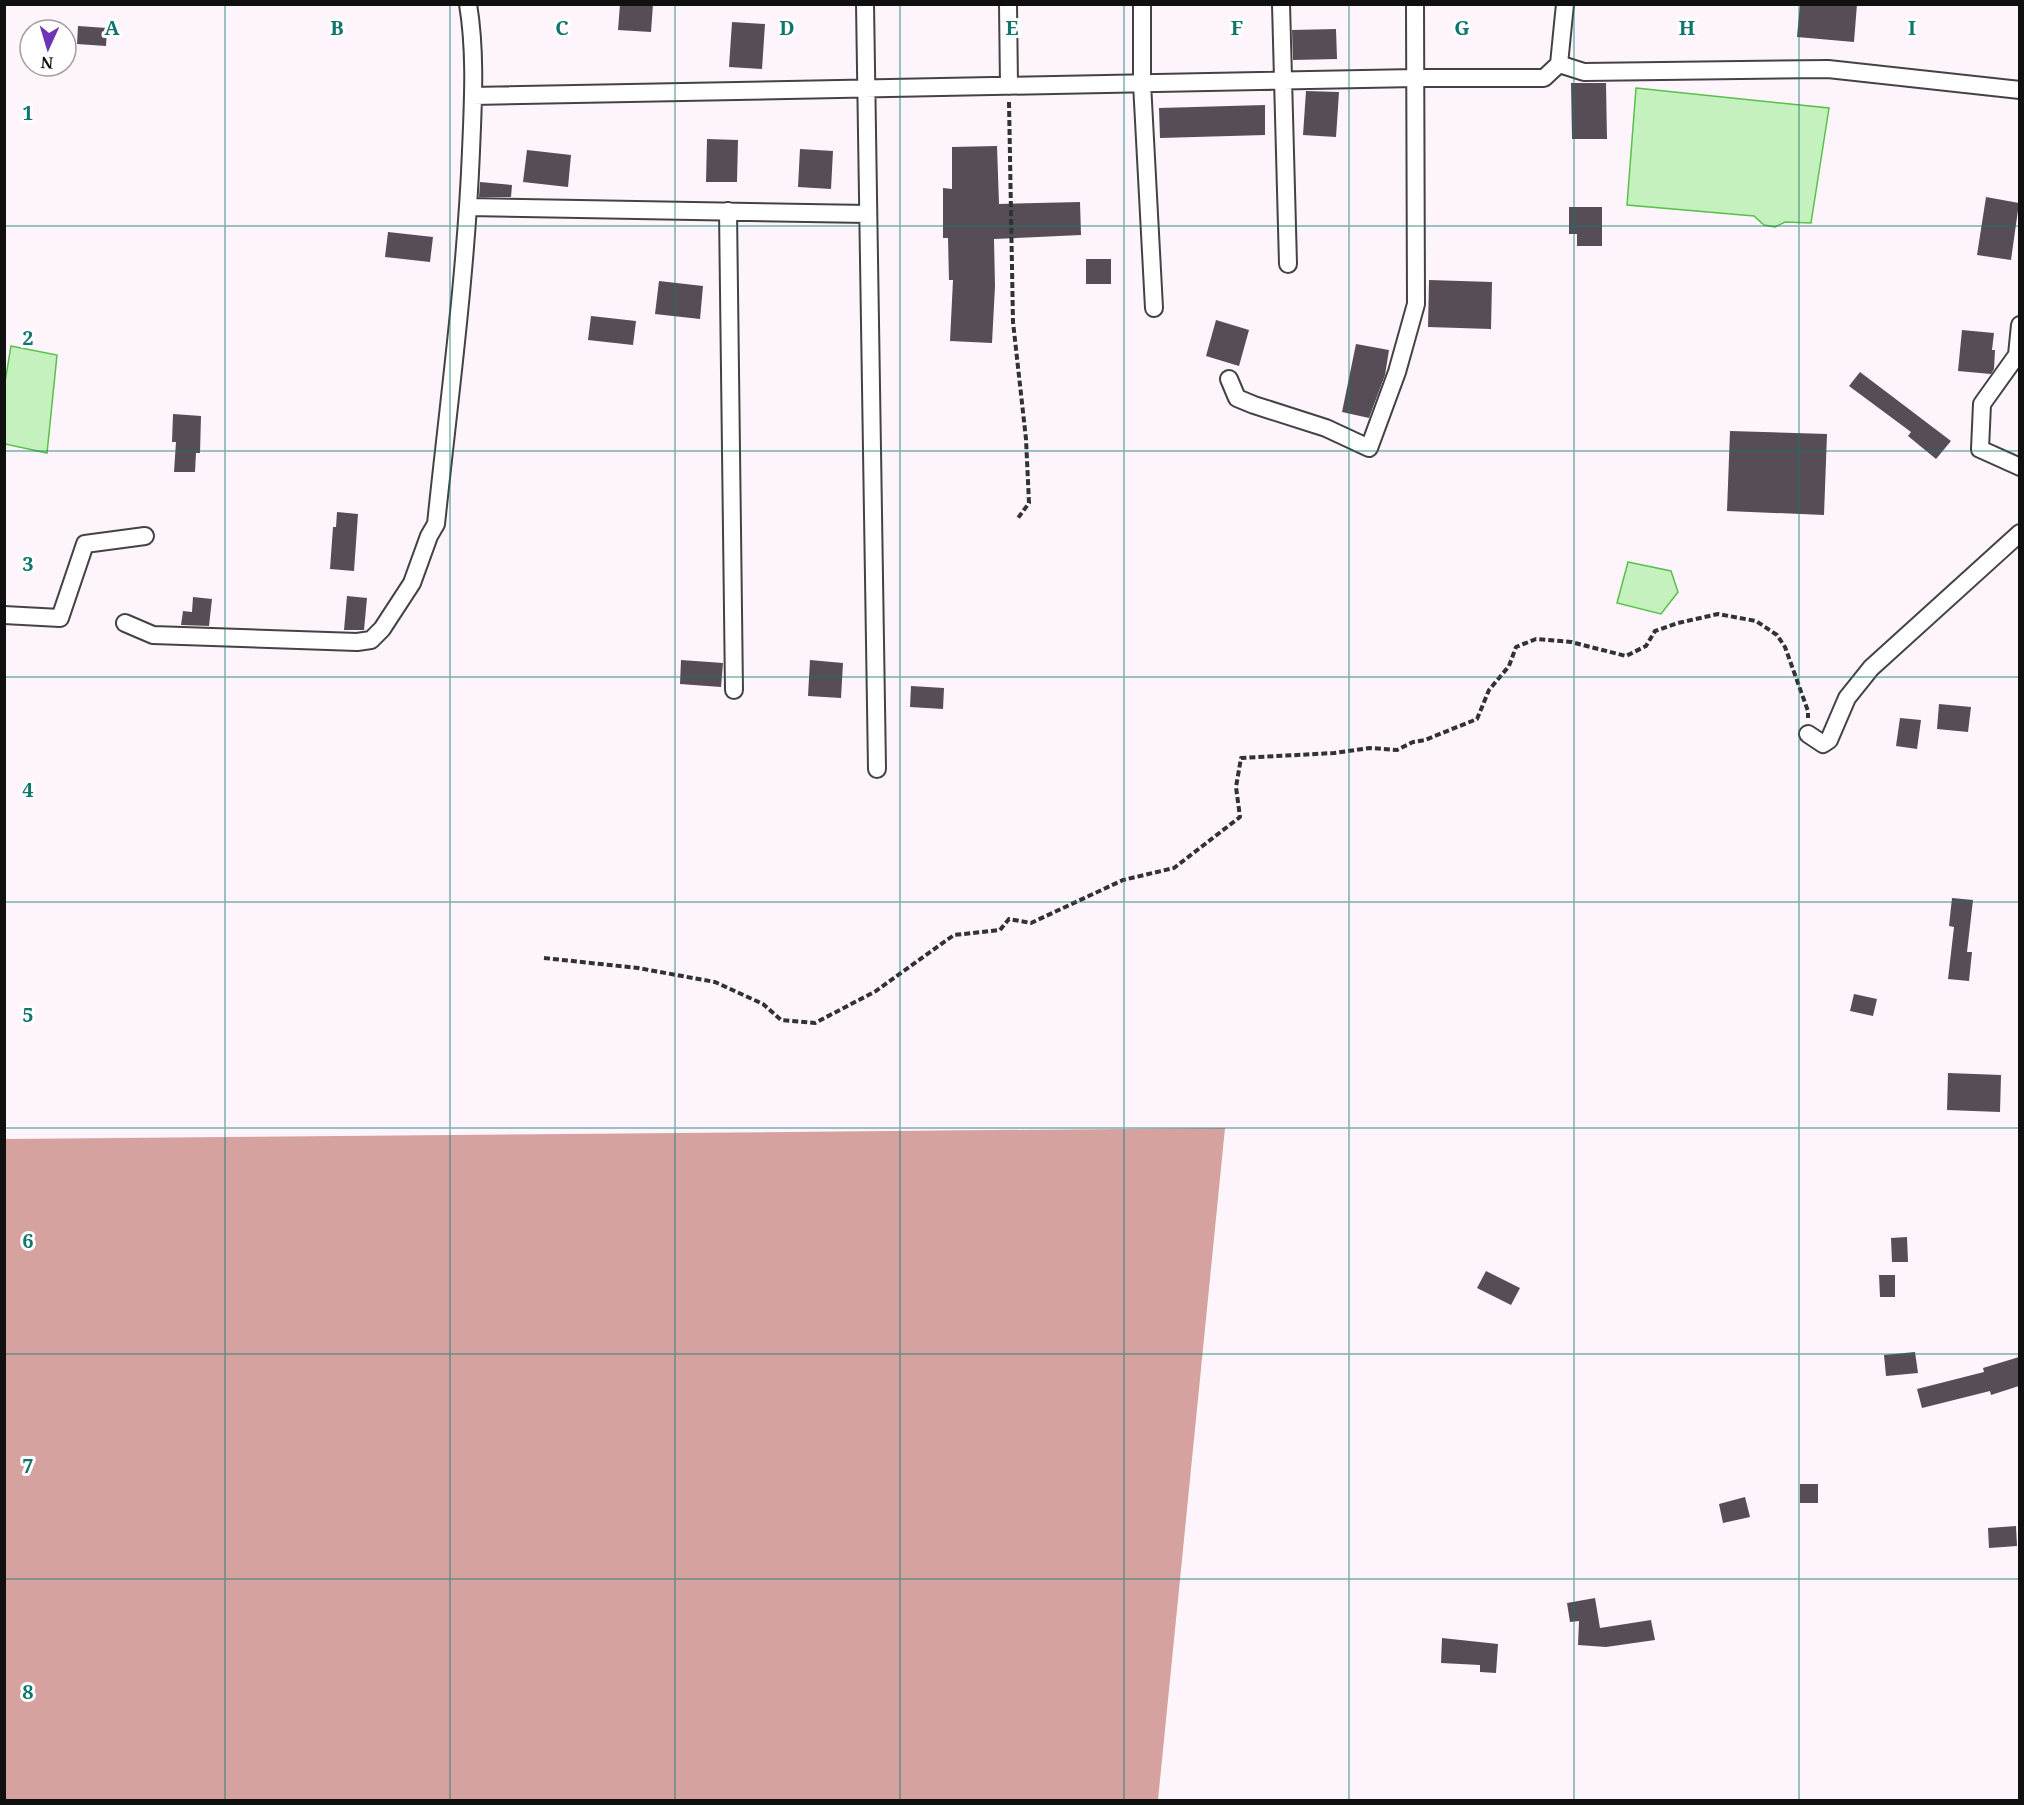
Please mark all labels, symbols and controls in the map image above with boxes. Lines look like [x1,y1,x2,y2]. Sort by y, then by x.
text: A [104,14,120,41]
text: B [330,14,344,41]
text: C [555,14,569,41]
text: D [779,14,795,41]
text: E [1005,14,1019,41]
text: F [1231,14,1243,41]
text: G [1454,14,1470,41]
text: H [1679,14,1695,41]
text: I [1908,14,1916,41]
north arrow [18,18,78,78]
text: N [40,52,54,74]
text: 1 [22,99,34,126]
text: 2 [22,324,34,351]
text: 3 [22,550,34,577]
text: 4 [22,776,34,803]
text: 5 [22,1001,34,1028]
text: 6 [22,1227,34,1254]
text: 7 [22,1452,34,1479]
text: 8 [22,1678,34,1705]

